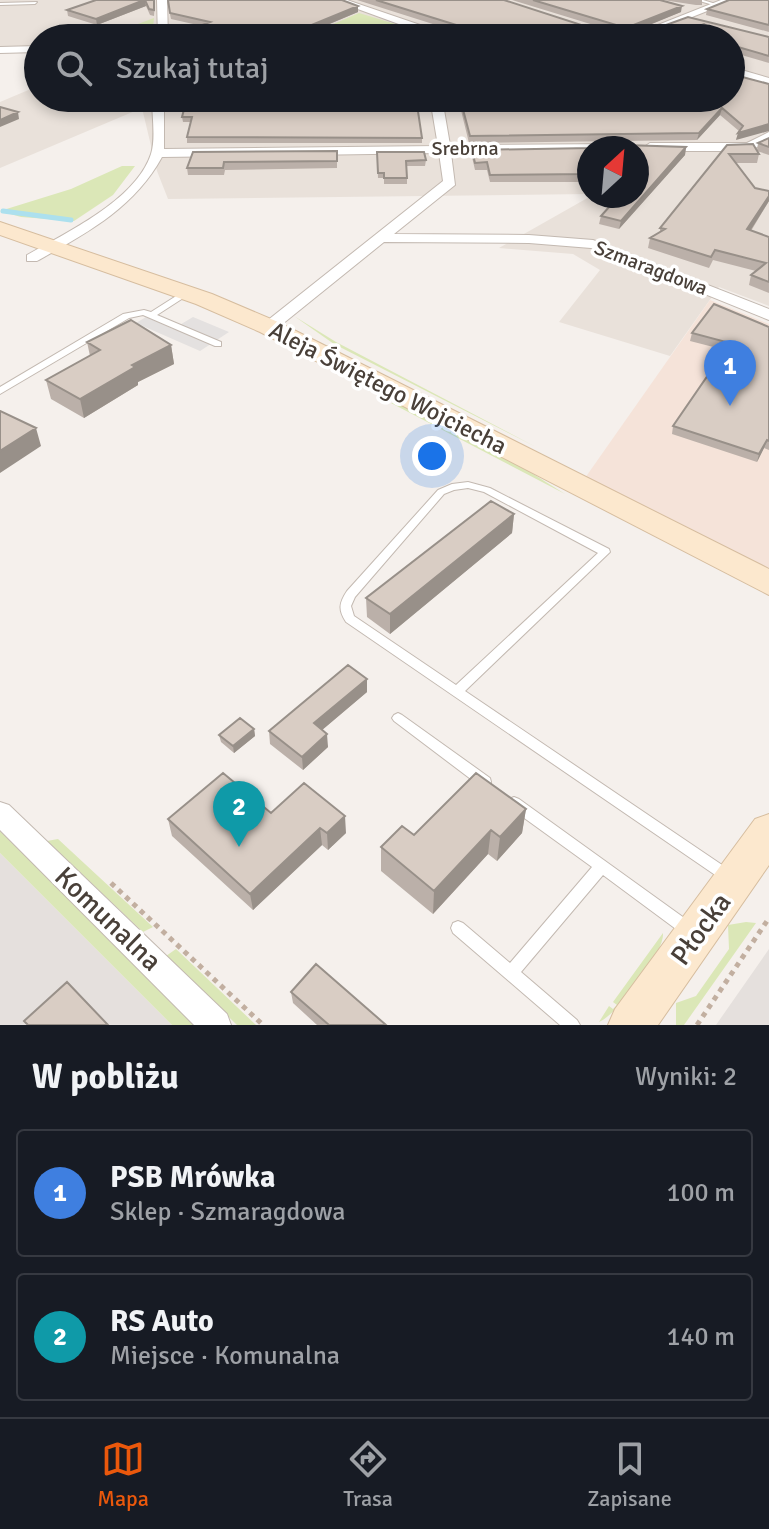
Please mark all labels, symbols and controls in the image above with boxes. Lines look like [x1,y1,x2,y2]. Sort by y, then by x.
search box [24,24,745,112]
icon: search [52,46,96,90]
text: Szukaj tutaj [116,50,269,87]
street label: Srebrna [431,136,499,161]
north arrow [577,136,649,208]
street label: Szmaragdowa [591,235,711,301]
street label: Aleja Świętego Wojciecha [264,315,512,461]
pin: 1 [704,340,756,406]
your location [412,436,452,476]
pin: 2 [213,781,265,847]
street label: Komunalna [47,860,169,978]
street label: Płocka [663,886,739,972]
text: W pobliżu [32,1056,179,1098]
text: Wyniki: 2 [635,1061,737,1093]
text: PSB Mrówka [110,1159,275,1196]
text: 1 [53,1177,67,1209]
text: 100 m [666,1177,735,1209]
text: Sklep · Szmaragdowa [110,1196,345,1228]
text: RS Auto [110,1303,214,1340]
text: 2 [53,1321,67,1353]
text: 140 m [666,1321,735,1353]
text: Miejsce · Komunalna [110,1340,340,1372]
tab: Mapa [97,1437,149,1512]
tab: Trasa [343,1437,393,1512]
tab: Zapisane [587,1437,672,1512]

